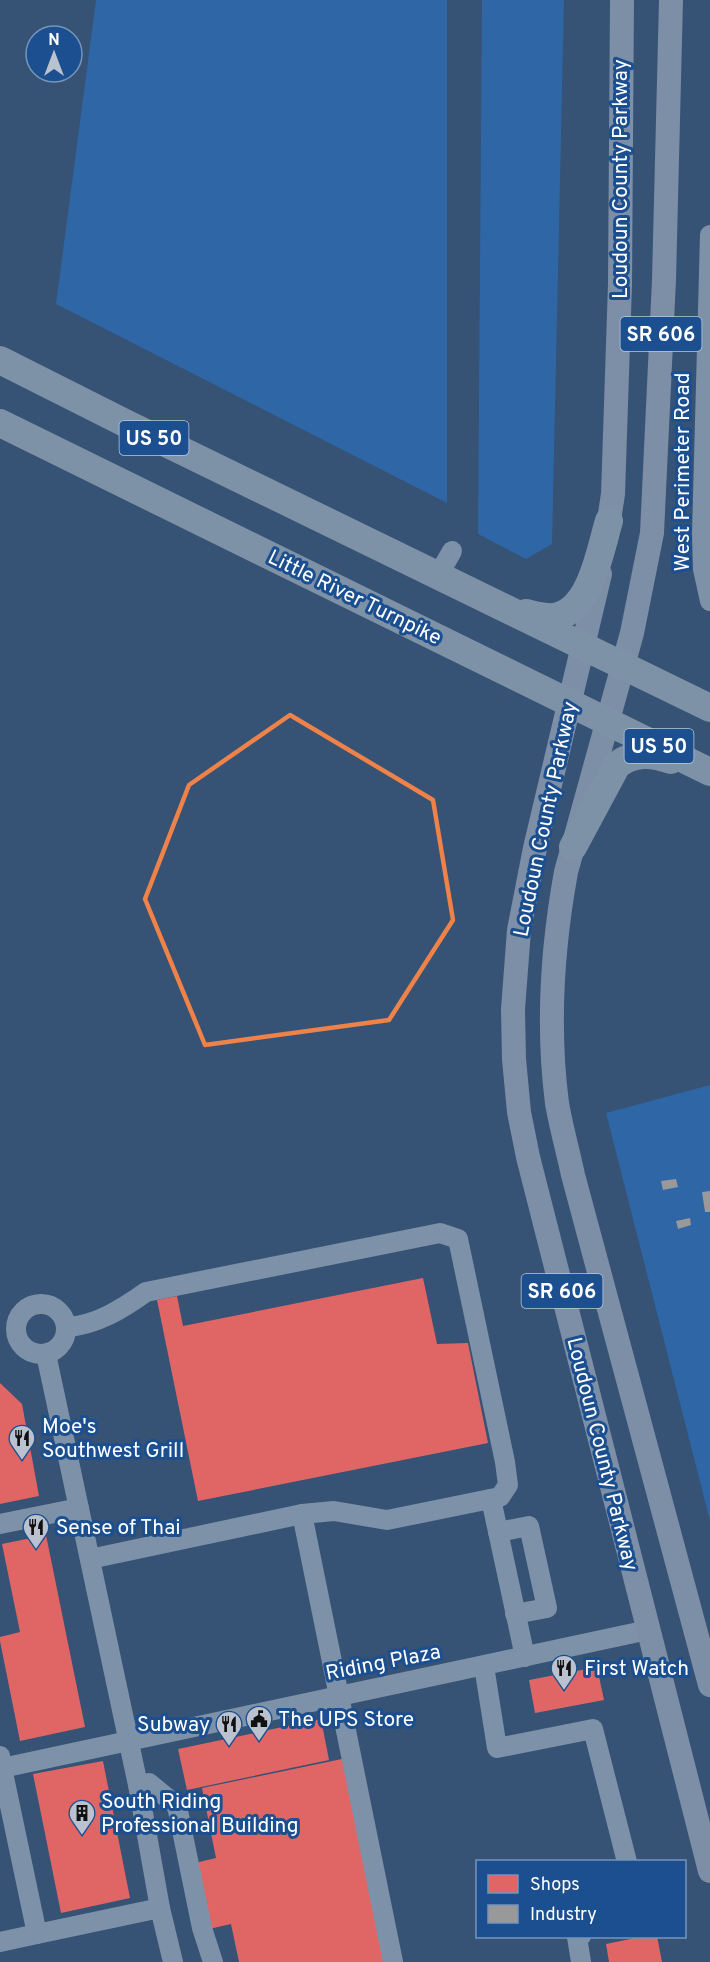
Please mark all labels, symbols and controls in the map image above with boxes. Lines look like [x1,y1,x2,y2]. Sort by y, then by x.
north arrow [24,24,84,84]
text: N [48,31,60,51]
street label: Loudoun County Parkway [608,59,635,299]
road number: SR 606 [620,317,702,351]
street label: West Perimeter Road [670,372,697,572]
road number: US 50 [120,421,188,455]
street label: Little River Turnpike [263,545,446,652]
street label: Loudoun County Parkway [508,699,585,939]
road number: US 50 [624,729,694,763]
road number: SR 606 [522,1274,602,1308]
street label: Loudoun County Parkway [559,1335,644,1574]
place label: Moe's Southwest Grill [42,1414,184,1465]
restaurant icon: Moe's Southwest Grill [7,1423,37,1461]
restaurant icon: Sense of Thai [21,1512,51,1550]
place label: Sense of Thai [56,1515,181,1542]
street label: Riding Plaza [323,1639,443,1688]
restaurant icon: First Watch [549,1653,579,1691]
place label: First Watch [584,1656,689,1683]
public building icon: The UPS Store [244,1704,274,1742]
place label: The UPS Store [278,1707,414,1734]
restaurant icon: Subway [214,1709,244,1747]
place label: Subway [137,1712,210,1739]
place label: South Riding Professional Building [101,1789,299,1840]
building icon: South Riding Professional Building [67,1798,97,1836]
legend [476,1860,686,1938]
text: Shops [530,1874,580,1897]
text: Industry [530,1904,597,1927]

